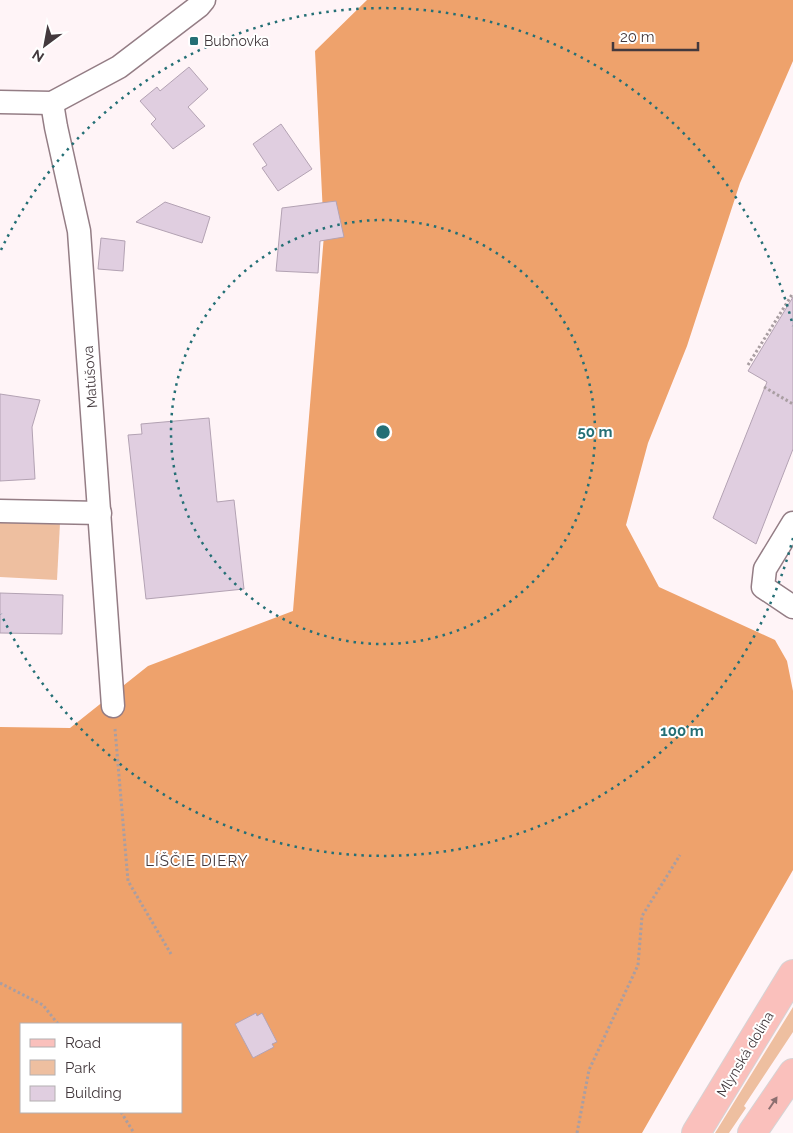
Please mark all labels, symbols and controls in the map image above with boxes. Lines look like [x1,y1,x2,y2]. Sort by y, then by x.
north arrow [20,20,70,70]
scale bar [613,20,698,52]
text: 20 m [620,28,655,46]
place label: Bubnovka [204,33,269,49]
marker: Bubnovka [188,35,200,47]
text: N [29,46,47,66]
street label: Matúšova [80,345,100,409]
centre of rings [374,423,392,441]
text: 50 m [577,423,613,441]
text: 100 m [660,722,704,740]
district label: LÍŠČIE DIERY [145,851,249,870]
street label: Mlynská dolina [713,1008,777,1100]
legend [20,1023,182,1113]
text: Road [65,1034,101,1052]
text: Park [65,1059,96,1077]
text: Building [65,1084,122,1102]
one-way arrow [768,1096,778,1110]

